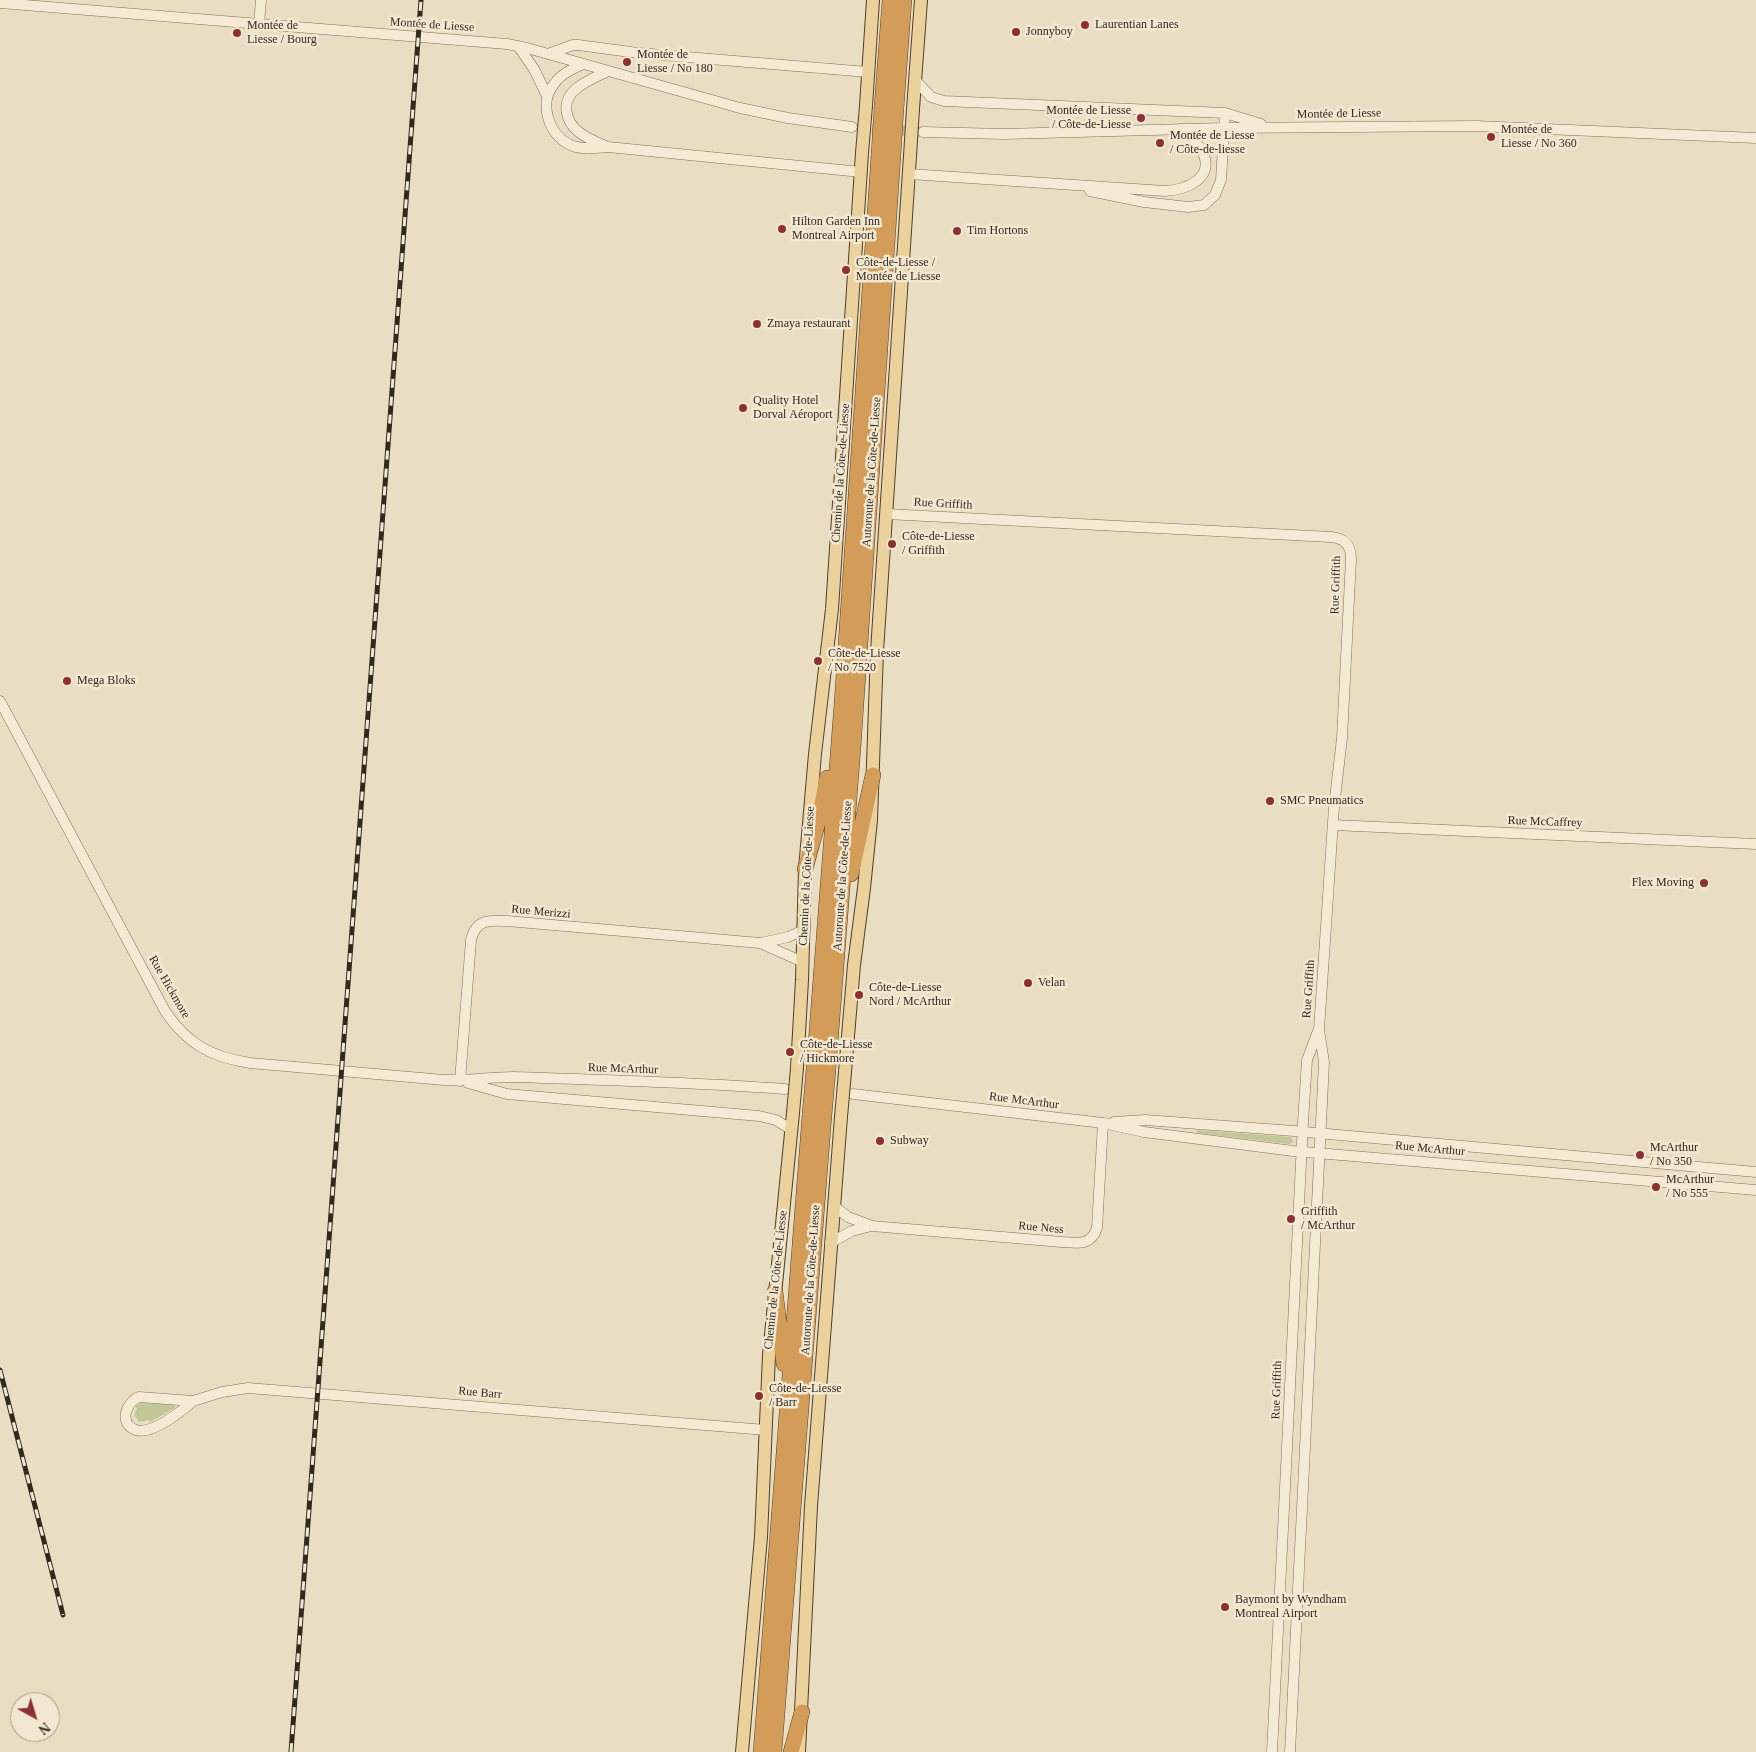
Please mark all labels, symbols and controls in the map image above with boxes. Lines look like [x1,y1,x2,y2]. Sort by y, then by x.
street label: Montée de Liesse [389,15,475,35]
place label: Laurentian Lanes [1095,18,1179,32]
place label: Montée de Liesse / Bourg [247,19,317,47]
marker: Laurentian Lanes [1079,19,1091,31]
place label: Jonnyboy [1026,25,1073,39]
marker: Jonnyboy [1010,26,1022,38]
marker: Montée de Liesse / Bourg [231,27,243,39]
place label: Montée de Liesse / No 180 [637,48,713,76]
marker: Montée de Liesse / No 180 [621,56,633,68]
place label: Montée de Liesse / Côte-de-Liesse [1046,104,1131,132]
street label: Montée de Liesse [1297,106,1381,122]
marker: Montée de Liesse / Côte-de-Liesse [1135,112,1147,124]
place label: Montée de Liesse / No 360 [1501,123,1577,151]
place label: Montée de Liesse / Côte-de-liesse [1170,129,1255,157]
marker: Montée de Liesse / No 360 [1485,131,1497,143]
marker: Montée de Liesse / Côte-de-liesse [1154,137,1166,149]
place label: Hilton Garden Inn Montreal Airport [792,215,880,243]
marker: Hilton Garden Inn Montreal Airport [776,223,788,235]
place label: Tim Hortons [967,224,1028,238]
marker: Tim Hortons [951,225,963,237]
place label: Côte-de-Liesse / Montée de Liesse [856,256,941,284]
marker: Côte-de-Liesse / Montée de Liesse [840,264,852,276]
place label: Zmaya restaurant [767,317,851,331]
marker: Zmaya restaurant [751,318,763,330]
place label: Quality Hotel Dorval Aéroport [753,394,833,422]
street label: Autoroute de la Côte-de-Liesse [860,397,884,547]
marker: Quality Hotel Dorval Aéroport [737,402,749,414]
street label: Chemin de la Côte-de-Liesse [829,403,853,543]
street label: Rue Griffith [913,495,973,513]
place label: Côte-de-Liesse / Griffith [902,530,975,558]
marker: Côte-de-Liesse / Griffith [886,538,898,550]
street label: Rue Griffith [1328,555,1344,615]
place label: Côte-de-Liesse / No 7520 [828,647,901,675]
marker: Côte-de-Liesse / No 7520 [812,655,824,667]
place label: Mega Bloks [77,674,135,688]
marker: Mega Bloks [61,675,73,687]
place label: SMC Pneumatics [1280,794,1364,808]
marker: SMC Pneumatics [1264,795,1276,807]
street label: Autoroute de la Côte-de-Liesse [831,801,855,951]
street label: Chemin de la Côte-de-Liesse [796,806,818,946]
street label: Rue McCaffrey [1507,813,1583,831]
place label: Flex Moving [1632,876,1694,890]
marker: Flex Moving [1698,877,1710,889]
street label: Rue Merizzi [511,902,571,922]
street label: Rue Hickmore [145,953,193,1021]
street label: Rue Griffith [1300,959,1318,1019]
place label: Velan [1038,976,1065,990]
marker: Velan [1022,977,1034,989]
place label: Côte-de-Liesse Nord / McArthur [869,981,951,1009]
marker: Côte-de-Liesse Nord / McArthur [853,989,865,1001]
place label: Côte-de-Liesse / Hickmore [800,1038,873,1066]
marker: Côte-de-Liesse / Hickmore [784,1046,796,1058]
street label: Rue McArthur [588,1061,658,1077]
street label: Rue McArthur [988,1090,1060,1112]
place label: Subway [890,1134,929,1148]
marker: Subway [874,1135,886,1147]
street label: Rue McArthur [1394,1139,1466,1159]
place label: McArthur / No 350 [1650,1141,1698,1169]
marker: McArthur / No 350 [1634,1149,1646,1161]
place label: McArthur / No 555 [1666,1173,1714,1201]
marker: McArthur / No 555 [1650,1181,1662,1193]
street label: Autoroute de la Côte-de-Liesse [799,1205,823,1355]
place label: Griffith / McArthur [1301,1205,1355,1233]
street label: Chemin de la Côte-de-Liesse [762,1210,790,1350]
marker: Griffith / McArthur [1285,1213,1297,1225]
street label: Rue Ness [1018,1219,1064,1237]
street label: Rue Griffith [1269,1360,1285,1420]
place label: Côte-de-Liesse / Barr [769,1382,842,1410]
street label: Rue Barr [458,1384,502,1402]
marker: Côte-de-Liesse / Barr [753,1390,765,1402]
place label: Baymont by Wyndham Montreal Airport [1235,1593,1346,1621]
marker: Baymont by Wyndham Montreal Airport [1219,1601,1231,1613]
north arrow [10,1692,60,1742]
text: N [35,1719,53,1737]

